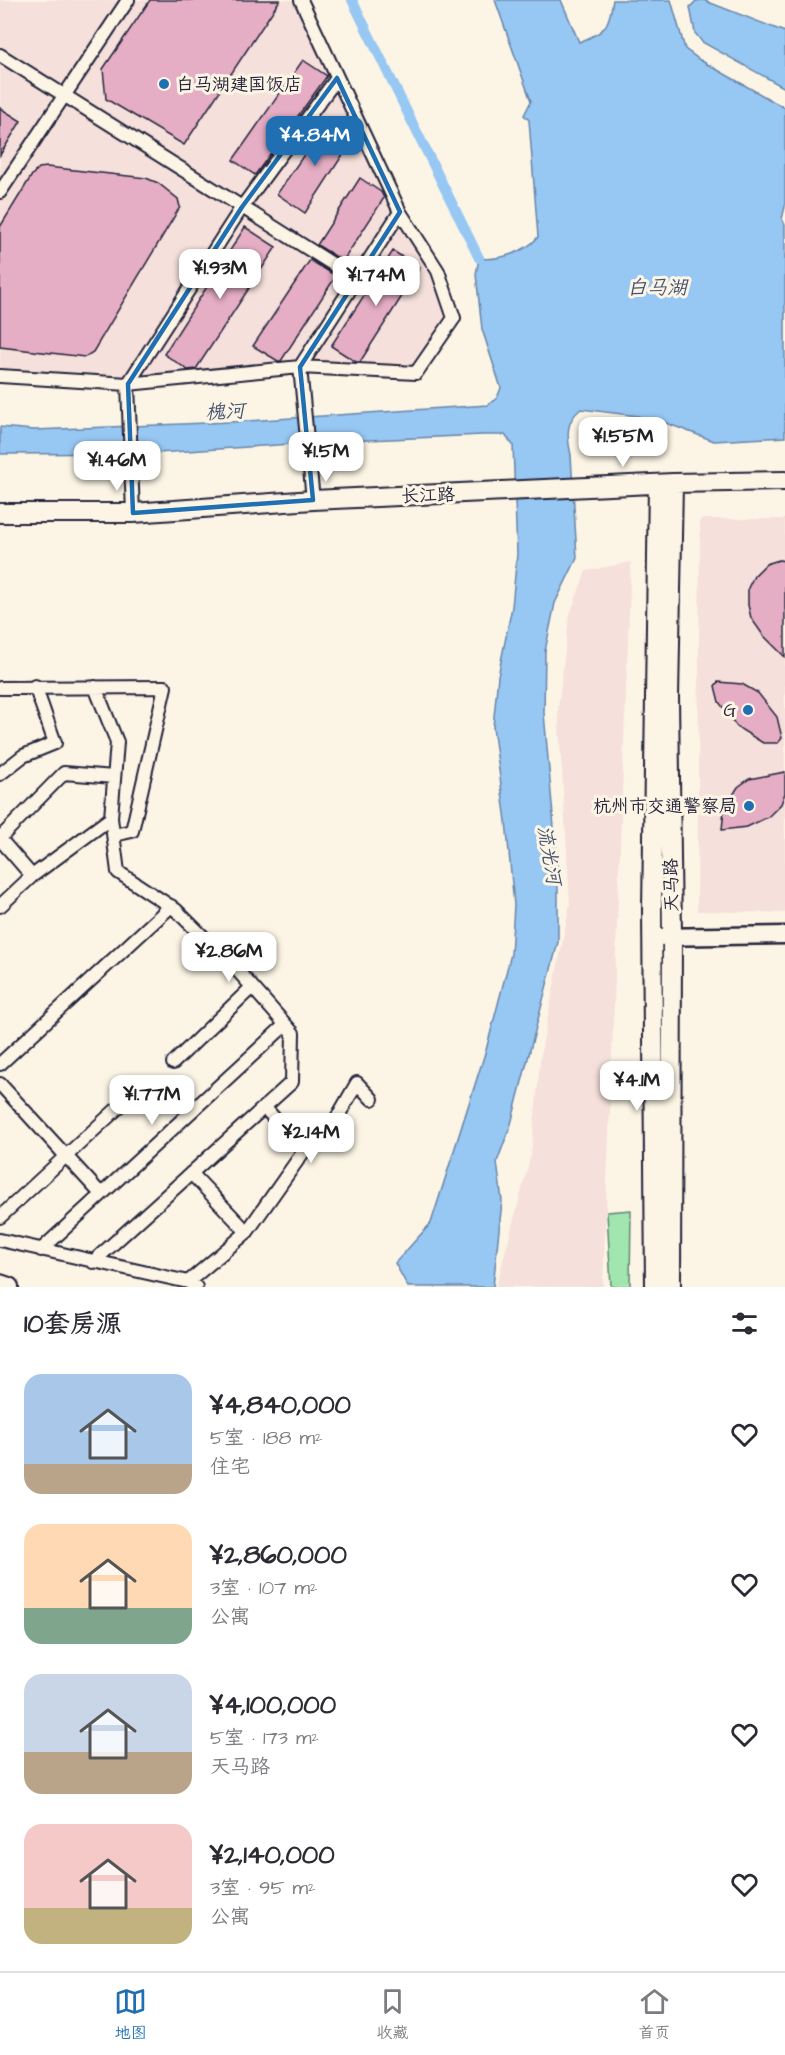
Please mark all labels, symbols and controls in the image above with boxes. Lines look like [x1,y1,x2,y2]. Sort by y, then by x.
place label: 白马湖建国饭店 [176,72,302,97]
marker: 白马湖建国饭店 [157,77,171,91]
pin: ¥4.84M [266,116,364,167]
text: ¥4.84M [280,121,350,149]
pin: ¥1.93M [171,249,269,300]
text: ¥1.93M [193,254,247,282]
pin: ¥1.74M [327,256,425,307]
text: ¥1.74M [347,261,405,289]
water label: 白马湖 [627,274,689,302]
water label: 槐河 [204,397,249,427]
pin: ¥1.55M [574,417,672,468]
text: ¥1.55M [593,422,653,450]
pin: ¥1.5M [284,432,368,483]
text: ¥1.5M [303,437,349,465]
pin: ¥1.46M [68,441,166,492]
text: ¥1.46M [88,446,146,474]
street label: 长江路 [401,482,455,509]
place label: G [724,698,737,723]
marker: G [741,703,755,717]
place label: 杭州市交通警察局 [593,794,737,819]
marker: 杭州市交通警察局 [742,799,756,813]
water label: 流光河 [530,823,569,890]
street label: 天马路 [659,858,684,912]
pin: ¥2.86M [180,932,278,983]
text: ¥2.86M [196,937,263,965]
pin: ¥4.1M [595,1061,679,1112]
text: ¥4.1M [614,1066,660,1094]
pin: ¥1.77M [103,1075,201,1126]
text: ¥1.77M [123,1080,181,1108]
pin: ¥2.14M [262,1113,360,1164]
text: ¥2.14M [282,1118,340,1146]
text: 10套房源 [24,1306,122,1342]
icon: filters [728,1307,761,1340]
text: ¥4,840,000 [210,1387,351,1423]
icon: home [72,1398,144,1470]
icon: heart [728,1418,761,1451]
text: 5室 · 188 m² [210,1424,323,1452]
text: 住宅 [210,1453,250,1481]
text: ¥2,860,000 [210,1537,347,1573]
icon: home [72,1548,144,1620]
icon: heart [728,1568,761,1601]
text: 3室 · 107 m² [210,1574,318,1602]
text: 公寓 [210,1603,250,1631]
text: ¥4,100,000 [210,1687,336,1723]
icon: home [72,1698,144,1770]
icon: heart [728,1718,761,1751]
text: 5室 · 173 m² [210,1724,319,1752]
text: 天马路 [210,1753,270,1781]
text: ¥2,140,000 [210,1837,335,1873]
icon: home [72,1848,144,1920]
icon: heart [728,1868,761,1901]
text: 3室 · 95 m² [210,1874,316,1902]
text: 公寓 [210,1903,250,1931]
tab: 地图 [114,1985,147,2044]
tab: 收藏 [376,1985,409,2044]
tab: 首页 [638,1985,671,2044]

